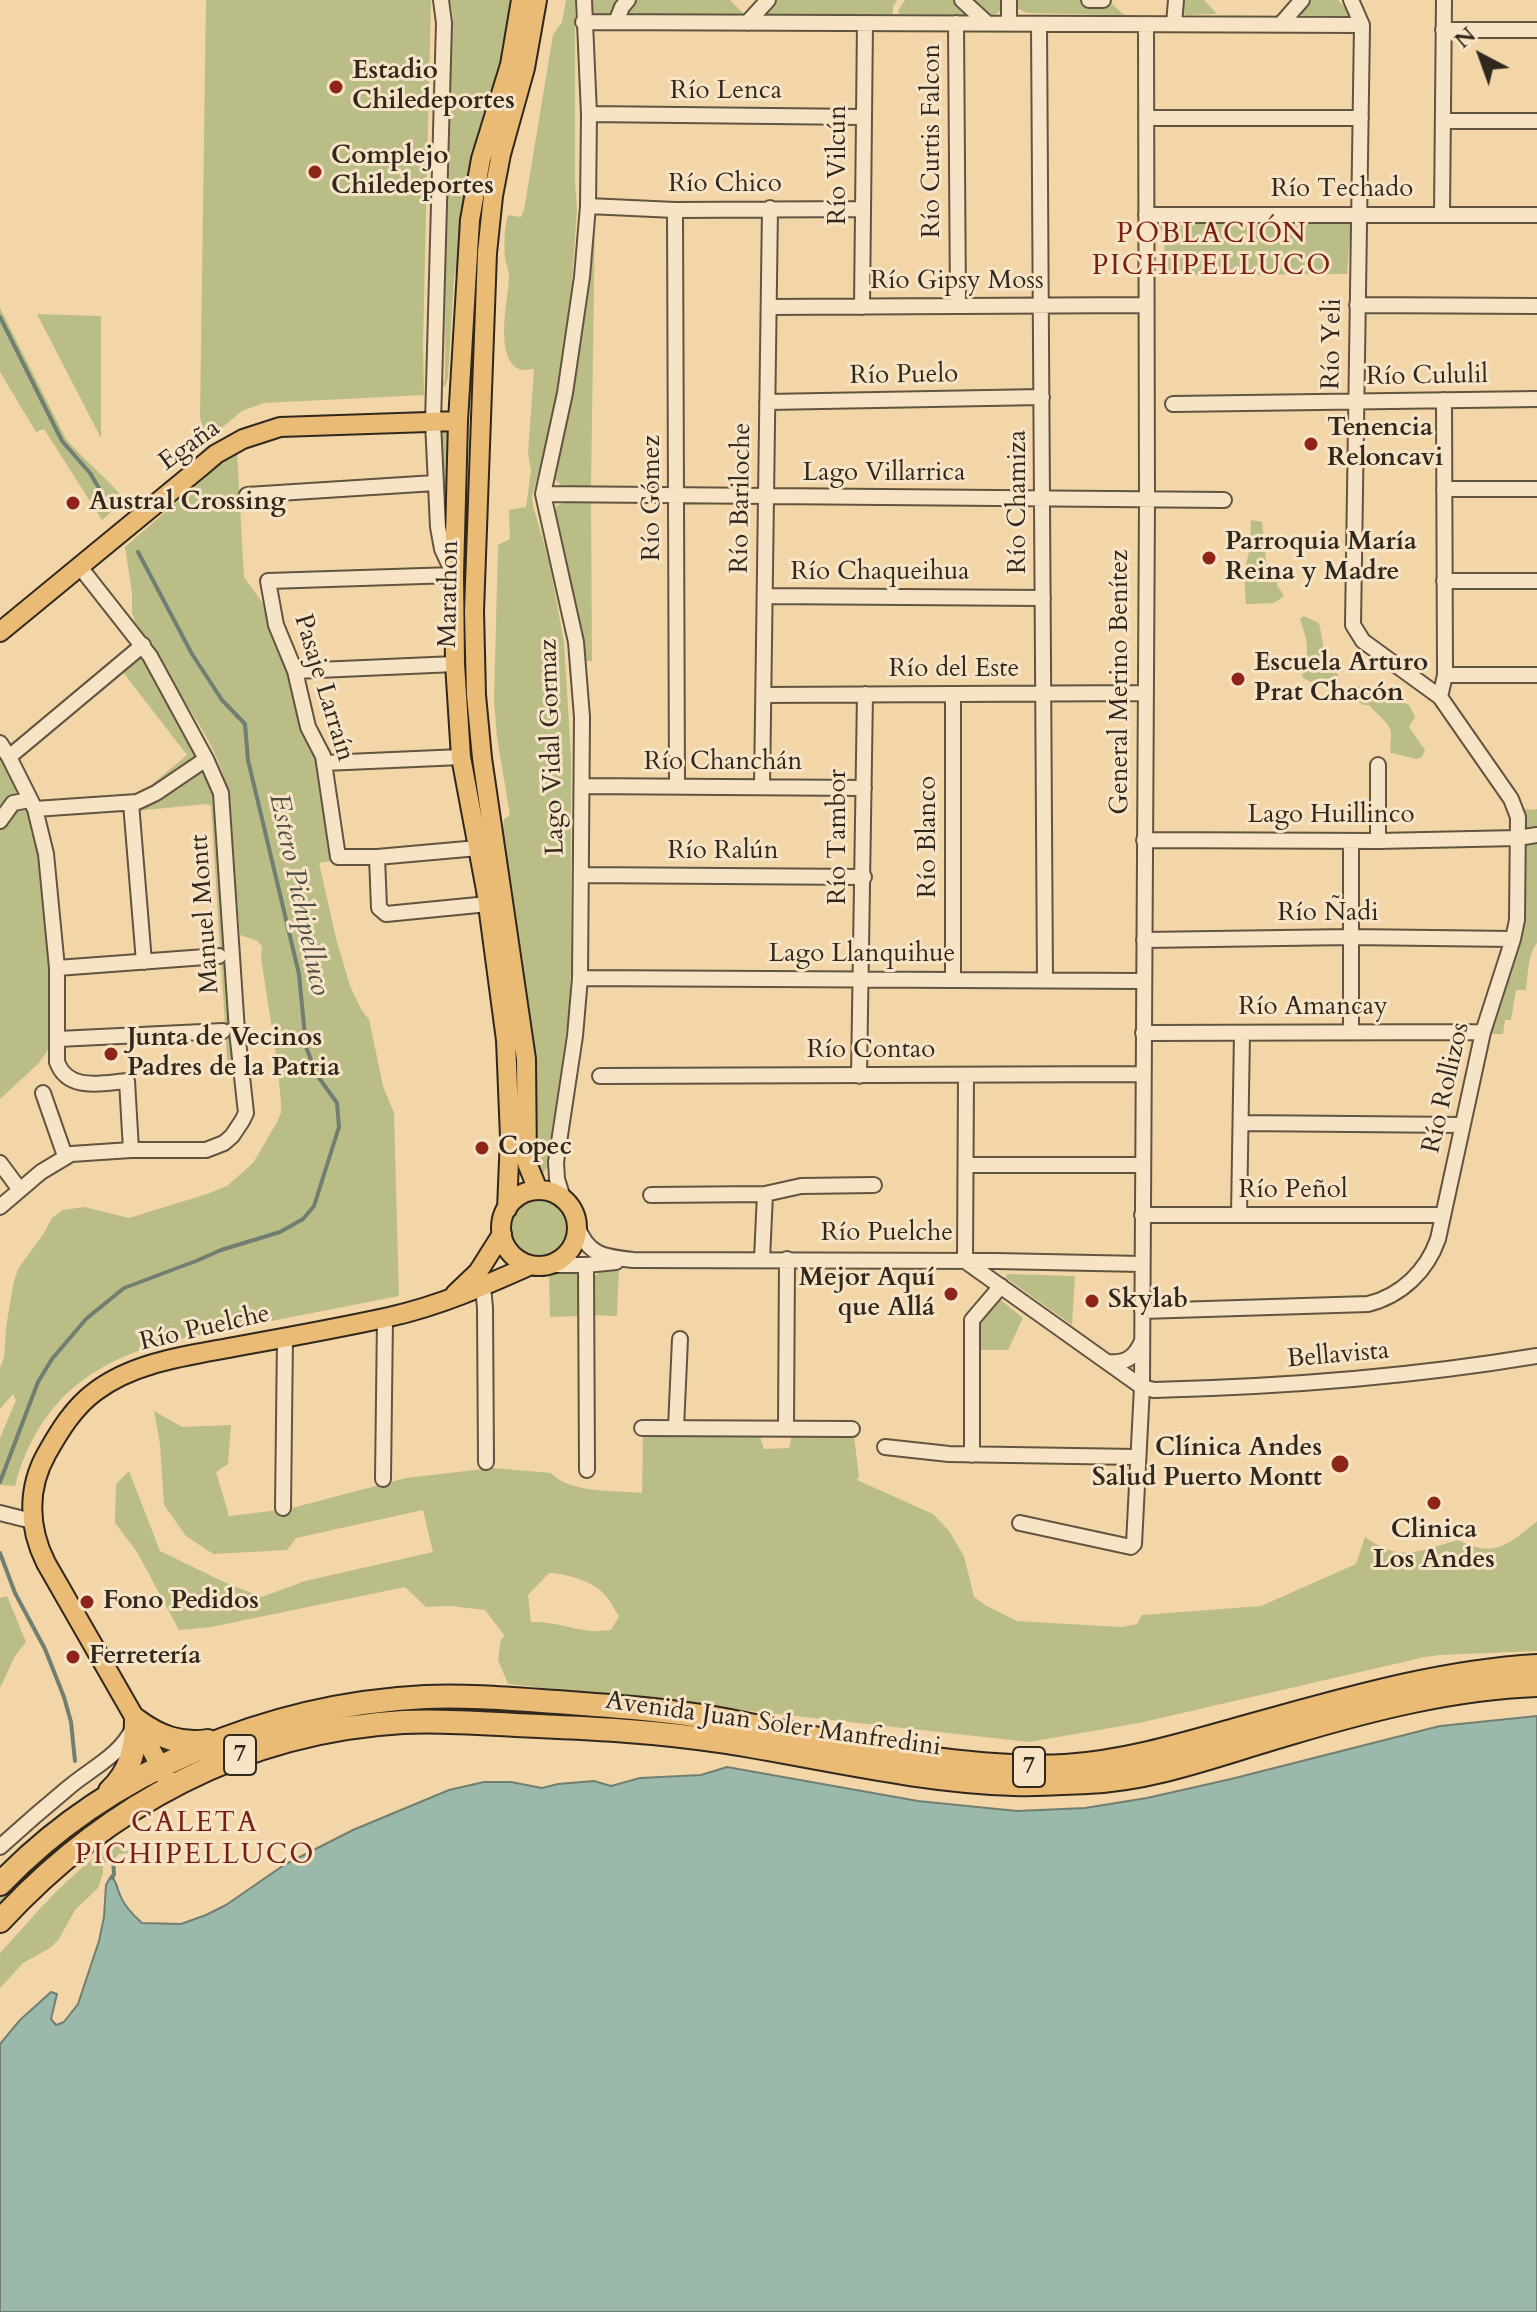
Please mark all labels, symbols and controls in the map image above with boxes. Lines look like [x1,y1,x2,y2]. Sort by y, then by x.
north arrow [1441,16,1521,96]
text: N [1448,20,1482,55]
street label: Río Curtis Falcon [917,44,949,238]
place label: Estadio Chiledeportes [352,56,515,118]
street label: Río Lenca [670,76,782,108]
marker: Estadio Chiledeportes [327,78,345,96]
street label: Río Vilcún [823,105,855,225]
place label: Complejo Chiledeportes [331,141,494,202]
marker: Complejo Chiledeportes [306,163,324,181]
street label: Río Chico [668,169,782,201]
street label: Río Techado [1271,174,1413,206]
district label: POBLACIÓN PICHIPELLUCO [1092,219,1332,285]
street label: Río Gipsy Moss [870,266,1044,298]
street label: Río Yeli [1317,298,1349,390]
street label: Río Puelo [849,359,959,393]
street label: Río Cululil [1366,360,1488,394]
street label: Egaña [153,413,227,479]
place label: Tenencia Reloncavi [1327,413,1443,474]
street label: Río Bariloche [725,422,759,574]
street label: Río Chamiza [1003,430,1035,574]
street label: Río Gómez [637,435,669,561]
marker: Tenencia Reloncavi [1302,435,1320,453]
street label: Lago Villarrica [803,458,965,490]
place label: Austral Crossing [89,487,286,519]
marker: Austral Crossing [64,494,82,512]
place label: Parroquia María Reina y Madre [1225,527,1417,588]
street label: Marathon [433,540,467,648]
street label: General Merino Benítez [1105,549,1137,815]
marker: Parroquia María Reina y Madre [1200,549,1218,567]
street label: Río Chaqueihua [791,557,969,589]
street label: Pasaje Larraín [286,611,360,765]
street label: Lago Vidal Gormaz [534,638,572,856]
place label: Escuela Arturo Prat Chacón [1254,648,1428,710]
street label: Río del Este [889,654,1019,686]
marker: Escuela Arturo Prat Chacón [1229,670,1247,688]
street label: Río Chanchán [644,747,802,779]
street label: Río Tambor [823,769,855,905]
street label: Río Blanco [913,776,945,898]
water label: Estero Pichipelluco [260,791,336,999]
street label: Lago Huillinco [1247,800,1415,832]
street label: Manuel Montt [185,833,227,995]
street label: Río Ralún [667,836,779,868]
street label: Río Ñadi [1278,898,1378,930]
street label: Lago Llanquihue [769,939,955,971]
street label: Río Amancay [1238,992,1388,1024]
street label: Río Rollizos [1417,1020,1477,1156]
place label: Junta de Vecinos Padres de la Patria [127,1023,340,1084]
street label: Río Contao [807,1035,935,1067]
marker: Junta de Vecinos Padres de la Patria [102,1045,120,1063]
place label: Copec [498,1132,572,1164]
marker: Copec [473,1139,491,1157]
street label: Río Peñol [1239,1175,1347,1207]
street label: Río Puelche [821,1218,953,1250]
place label: Mejor Aquí que Allá [799,1263,935,1324]
marker: Mejor Aquí que Allá [942,1285,960,1303]
place label: Skylab [1108,1285,1188,1317]
marker: Skylab [1083,1292,1101,1310]
street label: Río Puelche [137,1299,273,1359]
street label: Bellavista [1286,1336,1390,1376]
place label: Clínica Andes Salud Puerto Montt [1092,1433,1322,1494]
marker: Clínica Andes Salud Puerto Montt [1329,1453,1351,1475]
marker: Clinica Los Andes [1425,1494,1443,1512]
place label: Clinica Los Andes [1373,1515,1495,1576]
place label: Fono Pedidos [103,1586,259,1618]
marker: Fono Pedidos [78,1593,96,1611]
place label: Ferretería [89,1641,201,1673]
marker: Ferretería [64,1648,82,1666]
street label: Avenida Juan Soler Manfredini [603,1686,943,1764]
road number: 7 [224,1735,256,1775]
road number: 7 [1013,1747,1045,1787]
district label: CALETA PICHIPELLUCO [75,1808,315,1874]

